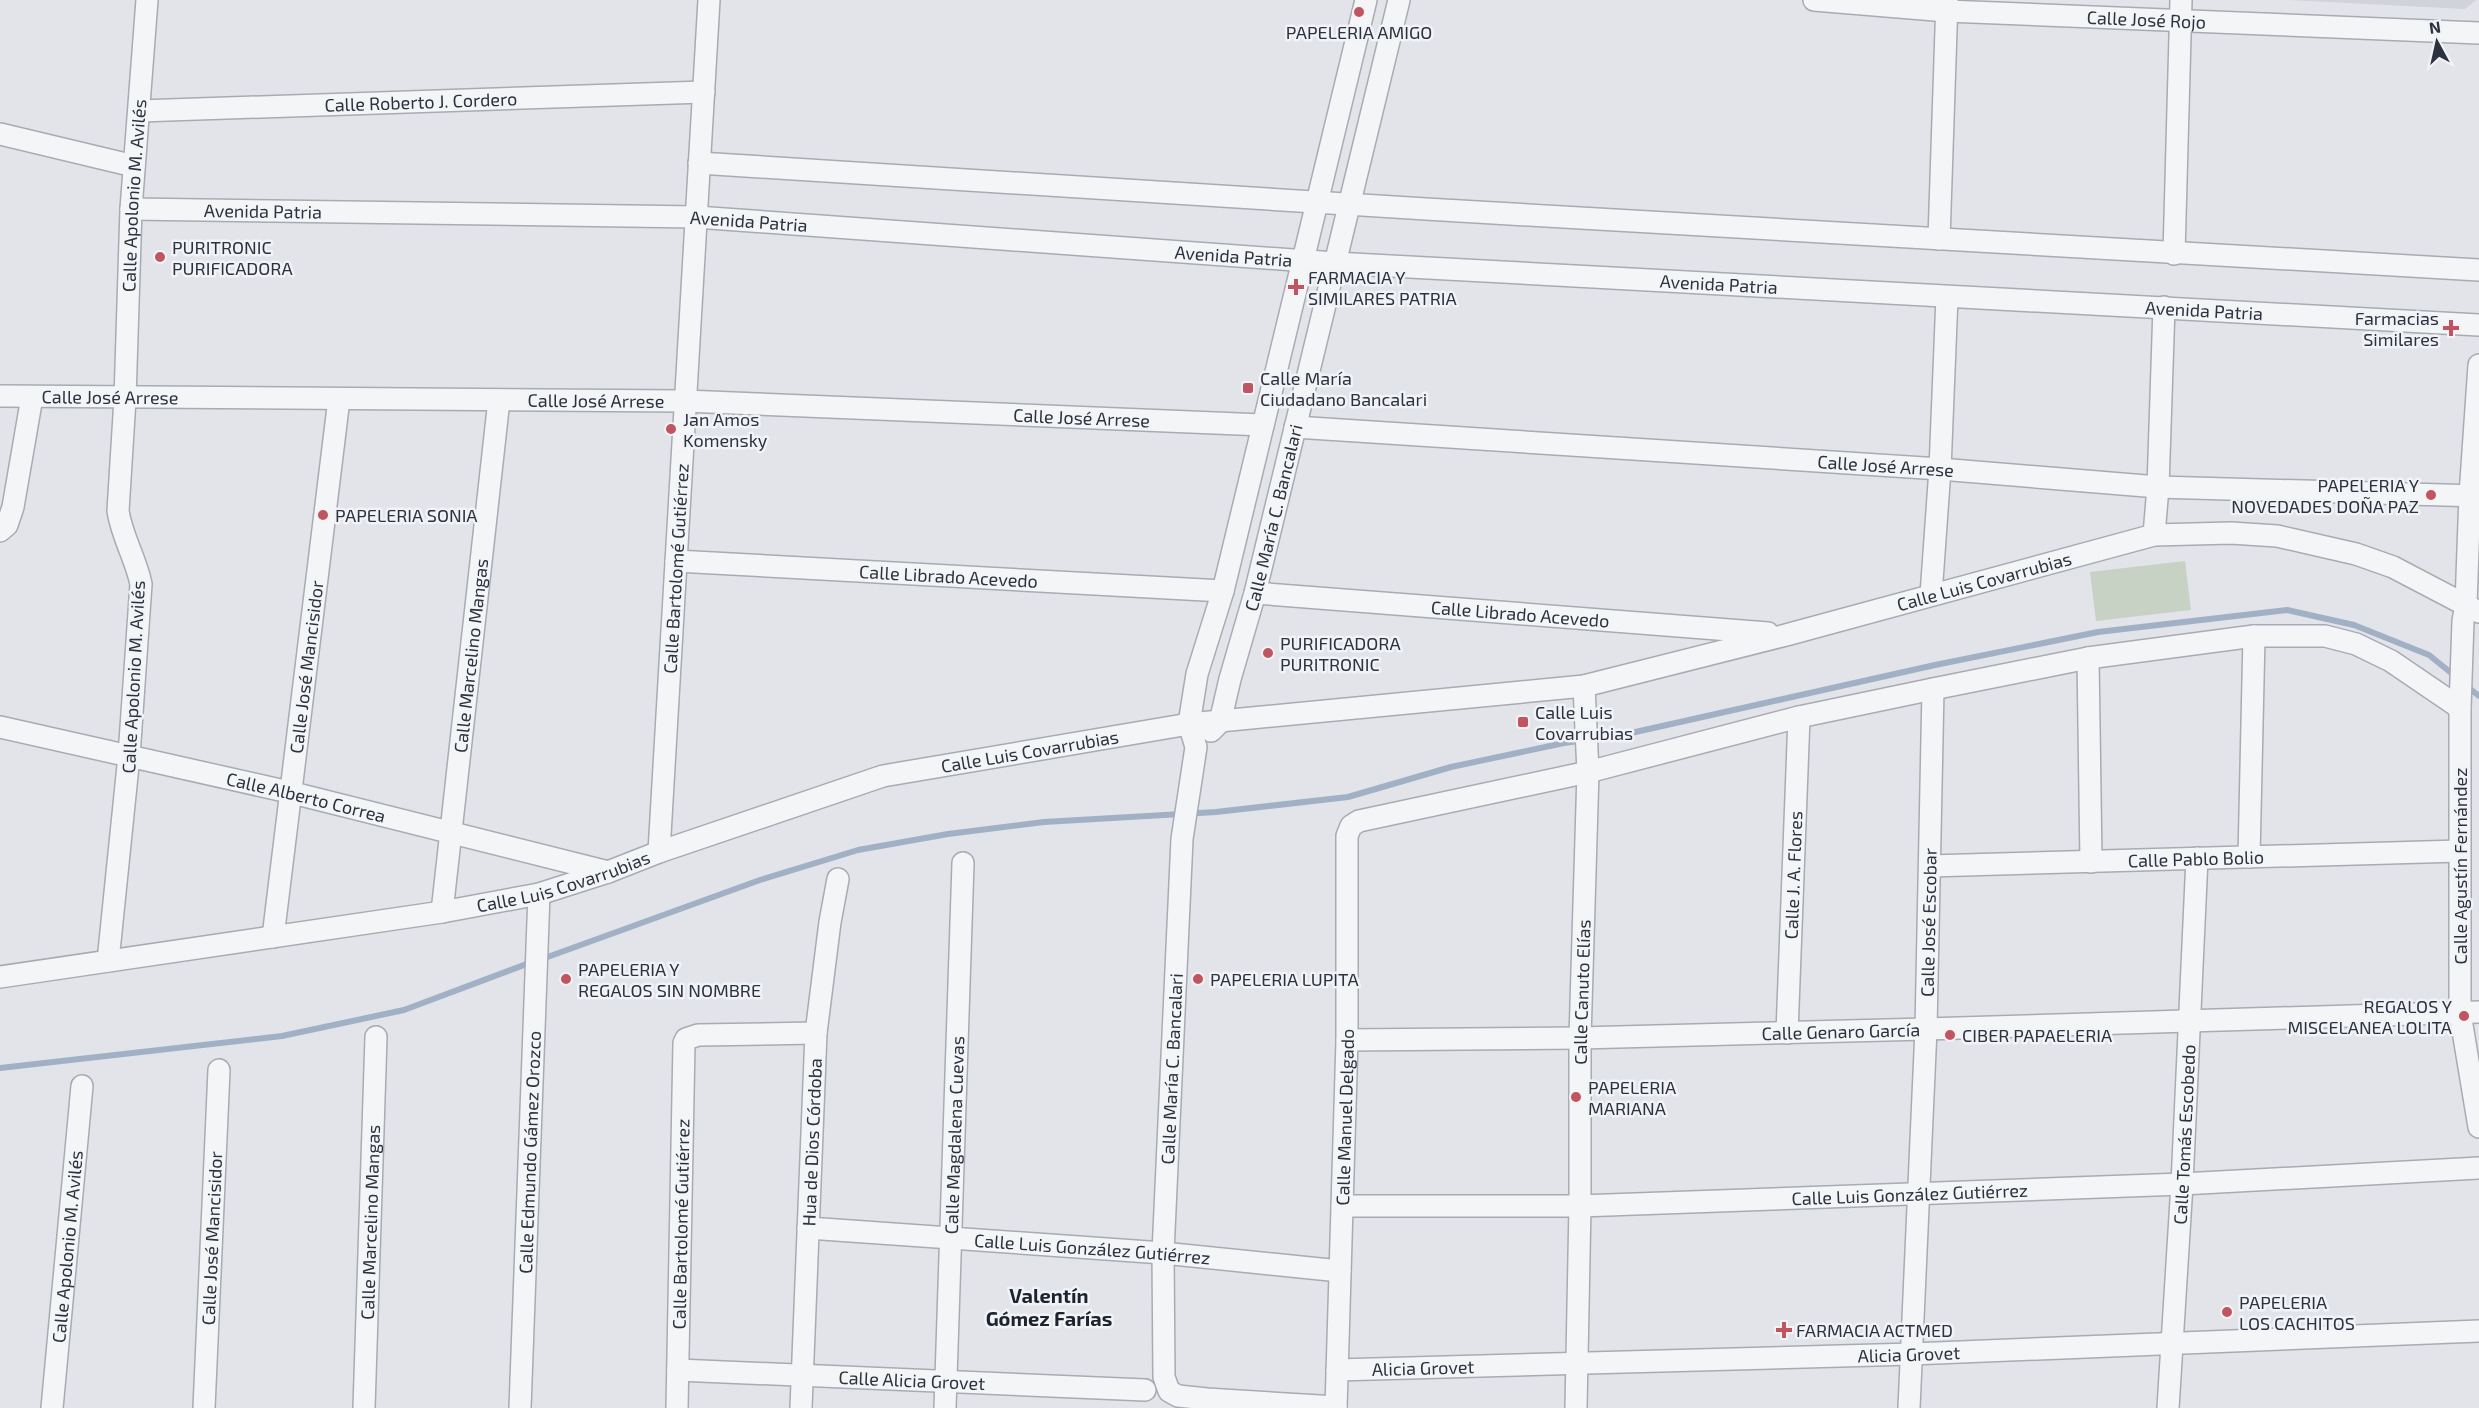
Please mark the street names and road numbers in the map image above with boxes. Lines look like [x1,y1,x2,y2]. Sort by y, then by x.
street label: Calle José Rojo [2086,6,2206,33]
street label: Calle Roberto J. Cordero [324,87,518,116]
street label: Calle Apolonio M. Avilés [117,98,150,292]
street label: Avenida Patria [204,199,322,223]
street label: Avenida Patria [690,206,808,236]
street label: Avenida Patria [1174,240,1293,271]
street label: Avenida Patria [1659,270,1778,298]
street label: Avenida Patria [2144,296,2264,324]
street label: Calle José Arrese [41,385,179,408]
street label: Calle José Arrese [527,389,665,412]
street label: Calle José Arrese [1013,404,1150,431]
street label: Calle María C. Bancalari [1239,422,1307,614]
street label: Calle José Arrese [1817,450,1955,481]
street label: Calle Bartolomé Gutiérrez [658,463,693,674]
street label: Calle Luis Covarrubias [1894,547,2074,615]
street label: Calle Marcelino Mangas [449,557,492,754]
street label: Calle Librado Acevedo [859,560,1039,592]
street label: Calle José Mancisidor [285,579,328,755]
street label: Calle Apolonio M. Avilés [117,580,149,774]
street label: Calle Librado Acevedo [1430,596,1610,632]
street label: Calle Luis Covarrubias [939,725,1120,777]
street label: Calle Alberto Correa [224,767,388,827]
street label: Calle Agustín Fernández [2449,768,2471,964]
street label: Calle J. A. Flores [1780,810,1806,940]
street label: Calle Luis Covarrubias [475,846,653,916]
street label: Calle Pablo Bolio [2127,846,2264,871]
street label: Calle José Escobar [1916,848,1941,997]
street label: Calle Canuto Elías [1569,919,1595,1065]
street label: Calle María C. Bancalari [1156,973,1187,1165]
street label: Calle Genaro García [1761,1018,1920,1044]
street label: Calle Manuel Delgado [1331,1029,1358,1206]
street label: Calle Edmundo Gámez Orozco [514,1030,545,1274]
street label: Calle Magdalena Cuevas [940,1036,968,1235]
street label: Calle Tomás Escobedo [2168,1044,2199,1225]
street label: Hua de Dios Córdoba [797,1058,826,1227]
street label: Calle Bartolomé Gutiérrez [668,1119,694,1330]
street label: Calle Marcelino Mangas [356,1124,384,1320]
street label: Calle Apolonio M. Avilés [47,1149,87,1344]
street label: Calle José Mancisidor [197,1151,226,1326]
street label: Calle Luis González Gutiérrez [1791,1179,2028,1209]
street label: Calle Luis González Gutiérrez [973,1229,1211,1269]
street label: Alicia Grovet [1857,1341,1961,1367]
street label: Alicia Grovet [1371,1355,1475,1380]
street label: Calle Alicia Grovet [838,1366,986,1394]

